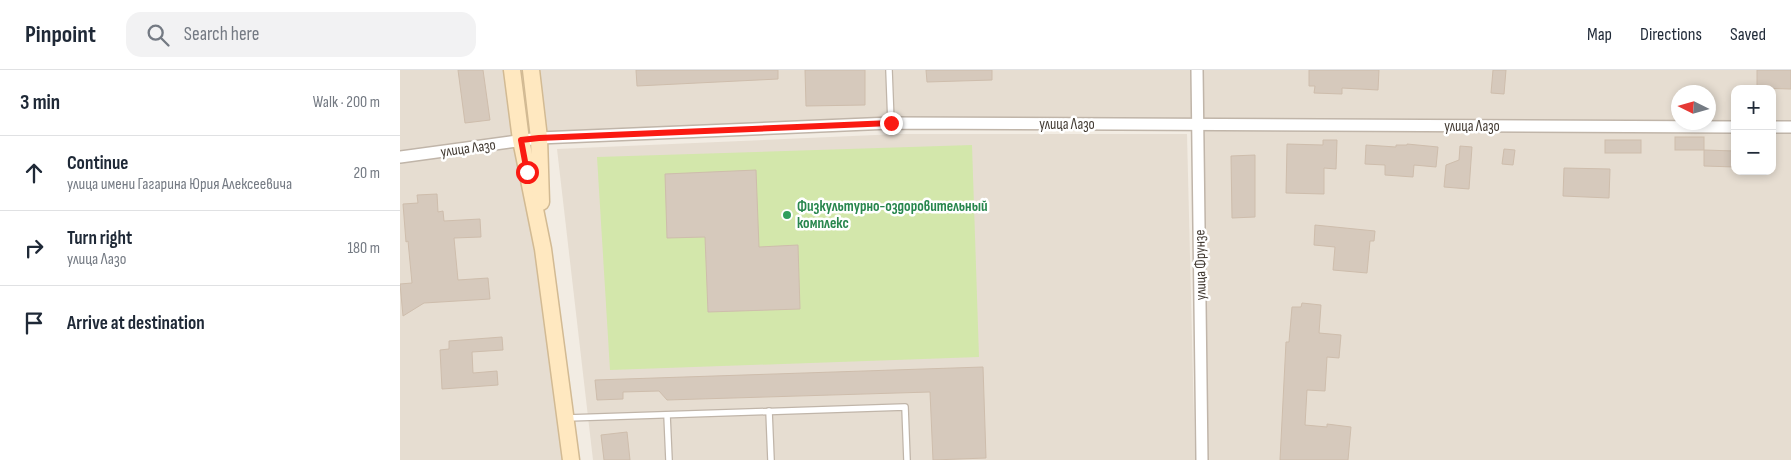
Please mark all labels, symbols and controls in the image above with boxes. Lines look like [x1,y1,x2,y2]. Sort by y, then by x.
search box [126,12,476,57]
text: Pinpoint [25,20,96,49]
icon: search [144,21,172,49]
text: Search here [184,23,259,46]
text: Map [1587,24,1612,45]
text: Directions [1640,24,1702,45]
text: Saved [1730,24,1766,45]
north arrow [1671,85,1716,130]
map controls [1731,85,1776,175]
button: + [1731,85,1776,130]
text: 3 min [20,90,60,115]
text: Walk · 200 m [313,93,380,112]
route end [880,112,903,135]
street label: улица Лазо [1039,115,1095,134]
street label: улица Лазо [1444,117,1500,136]
button: − [1731,130,1776,175]
street label: улица Лазо [439,135,497,162]
text: Continue [67,152,128,175]
icon: ahead [20,159,48,187]
route start [516,161,539,184]
text: 20 m [353,164,380,183]
text: улица имени Гагарина Юрия Алексеевича [67,175,292,194]
place label: Физкультурно-оздоровительный комплекс [797,197,987,233]
marker: Физкультурно-оздоровительный комплекс [781,209,793,221]
text: Turn right [67,227,132,250]
street label: улица Фрунзе [1190,229,1211,301]
icon: right [20,234,48,262]
text: 180 m [347,239,380,258]
text: улица Лазо [67,250,126,269]
icon: arrive [20,309,48,337]
text: Arrive at destination [67,312,205,335]

